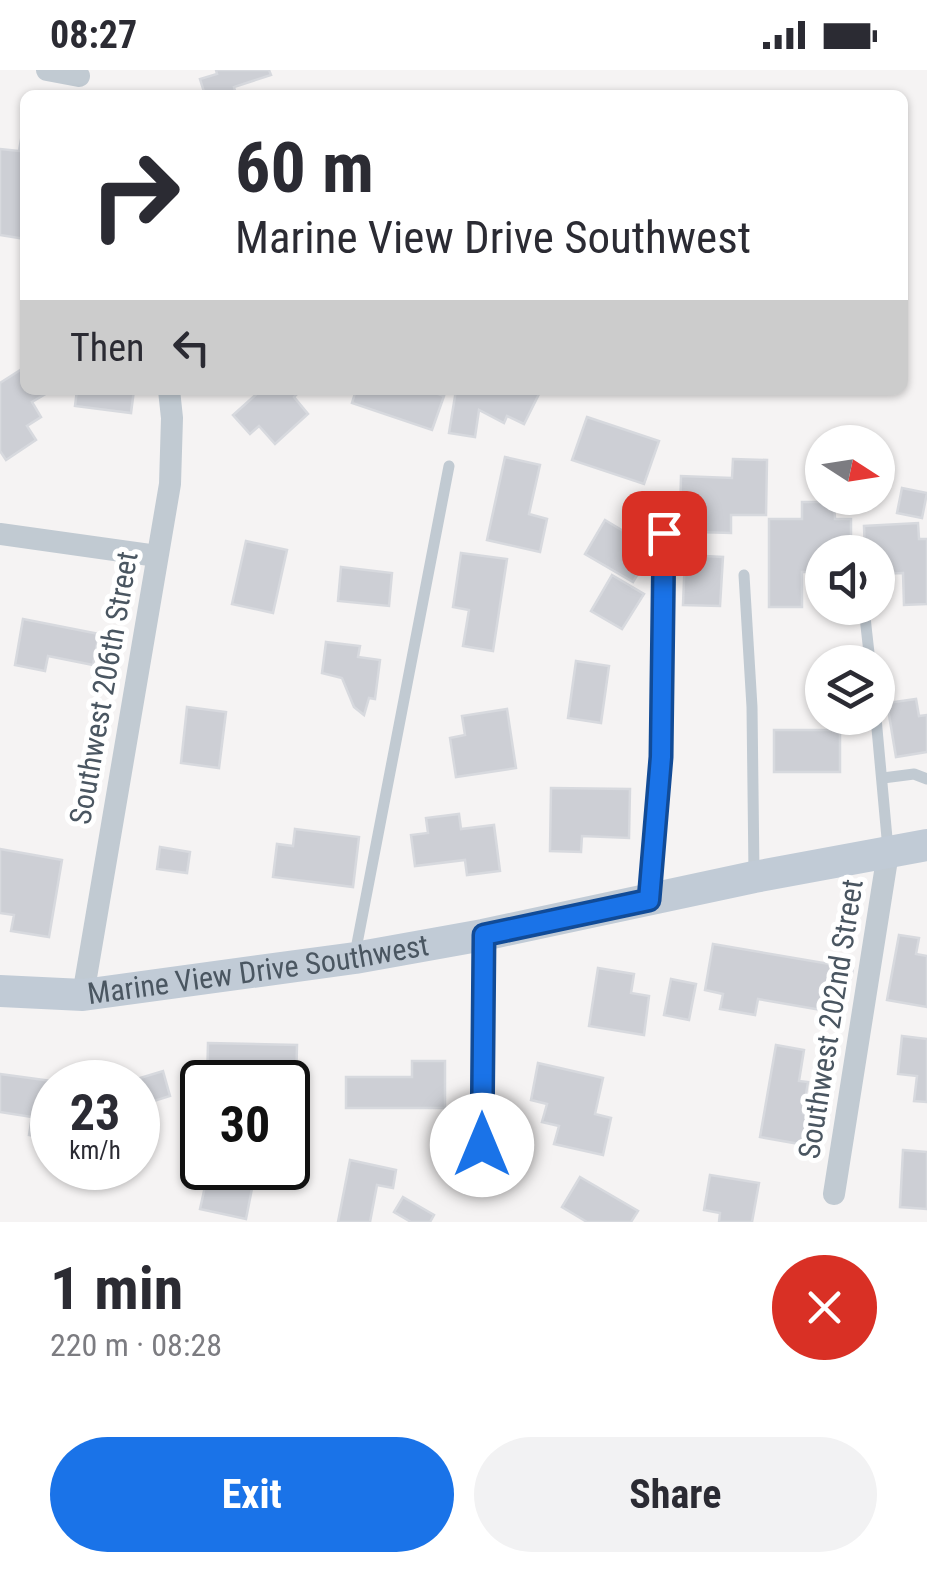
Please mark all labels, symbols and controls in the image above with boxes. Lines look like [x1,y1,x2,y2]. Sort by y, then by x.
text: 08:27 [50,13,137,57]
text: 60 m [235,127,374,209]
icon: right [70,130,200,260]
text: Marine View Drive Southwest [235,211,751,264]
icon: left [164,320,219,375]
text: Then [70,326,144,370]
north arrow [805,425,895,515]
map controls [805,425,895,735]
pin [622,491,707,576]
icon: arrive [637,506,692,561]
button: sound [805,535,895,625]
street label: Southwest 206th Street [62,549,145,827]
button: layers [805,645,895,735]
street label: Southwest 202nd Street [791,877,870,1161]
street label: Marine View Drive Southwest [85,927,431,1011]
speed limit sign: 30 [180,1060,310,1190]
text: 23 [70,1084,120,1142]
position arrow [430,1093,534,1197]
text: km/h [69,1136,121,1165]
text: 1 min [50,1253,183,1324]
button: close [772,1255,877,1360]
text: 220 m · 08:28 [50,1326,222,1364]
button: Exit [50,1437,454,1552]
button: Share [474,1437,877,1552]

